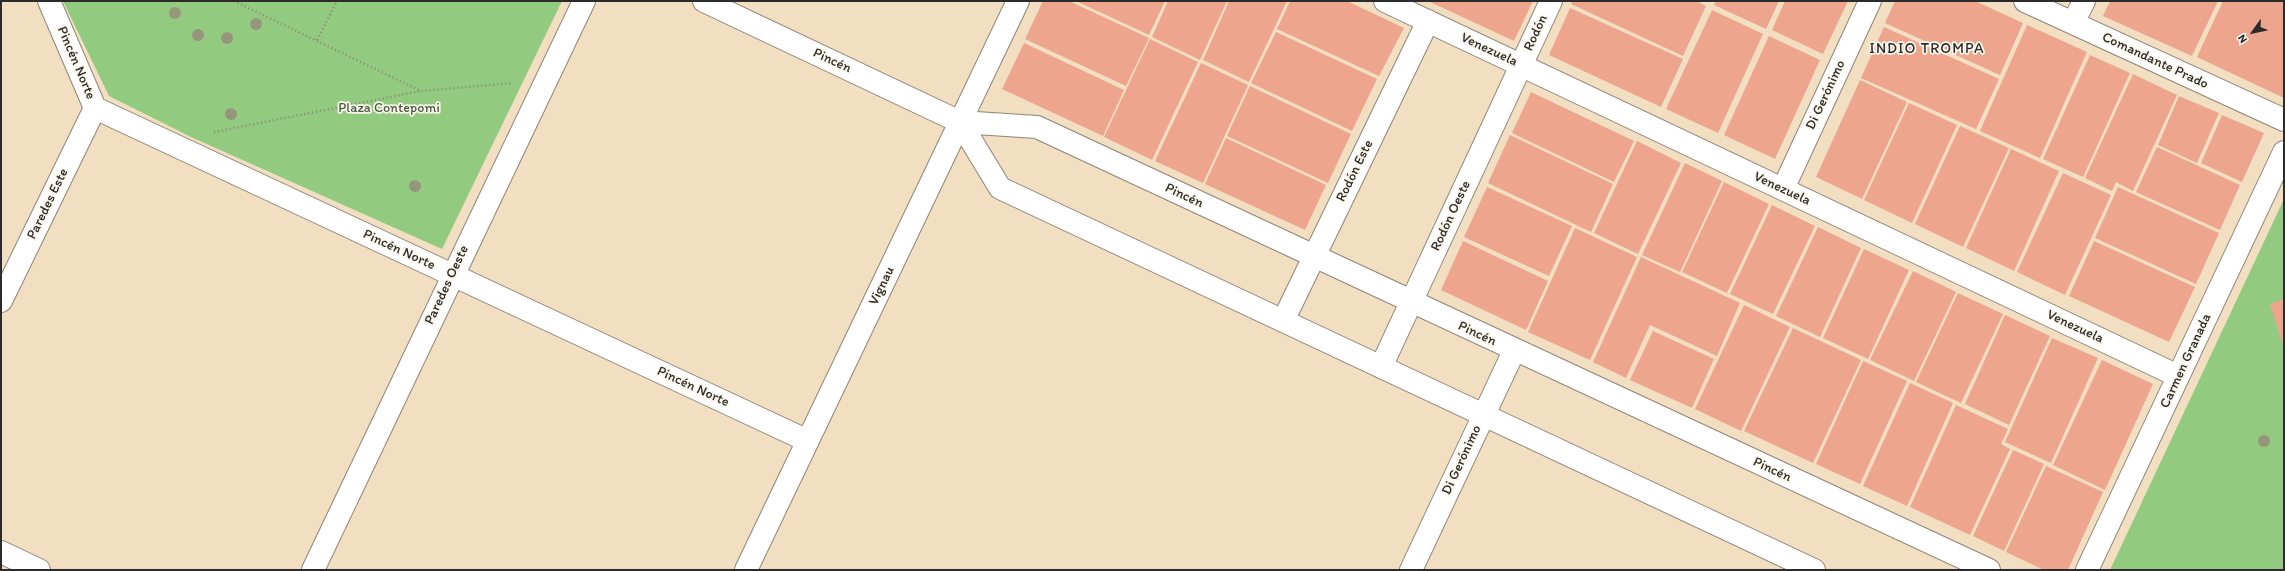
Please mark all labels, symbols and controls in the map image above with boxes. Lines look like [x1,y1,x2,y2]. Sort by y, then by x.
street label: Rodón [1520,12,1552,54]
north arrow [2233,12,2273,52]
street label: Pincén Norte [53,24,99,102]
street label: Comandante Prado [2099,29,2211,93]
street label: Venezuela [1458,30,1520,70]
text: N [2235,32,2250,45]
district label: INDIO TROMPA [1870,40,1984,58]
street label: Pincén [810,45,854,77]
street label: Di Gerónimo [1803,57,1849,133]
park label: Plaza Contepomi [338,100,440,116]
street label: Rodón Este [1333,137,1377,205]
street label: Paredes Este [24,166,72,242]
street label: Venezuela [1751,169,1813,209]
street label: Rodón Oeste [1427,178,1475,254]
street label: Pincén [1162,180,1206,212]
street label: Pincén Norte [360,226,438,274]
street label: Paredes Oeste [421,243,473,327]
street label: Vignau [865,264,899,308]
street label: Venezuela [2044,307,2106,347]
street label: Carmen Granada [2157,311,2215,411]
street label: Pincén [1455,318,1499,350]
street label: Pincén Norte [654,363,732,411]
street label: Di Gerónimo [1439,422,1485,498]
street label: Pincén [1750,454,1794,486]

